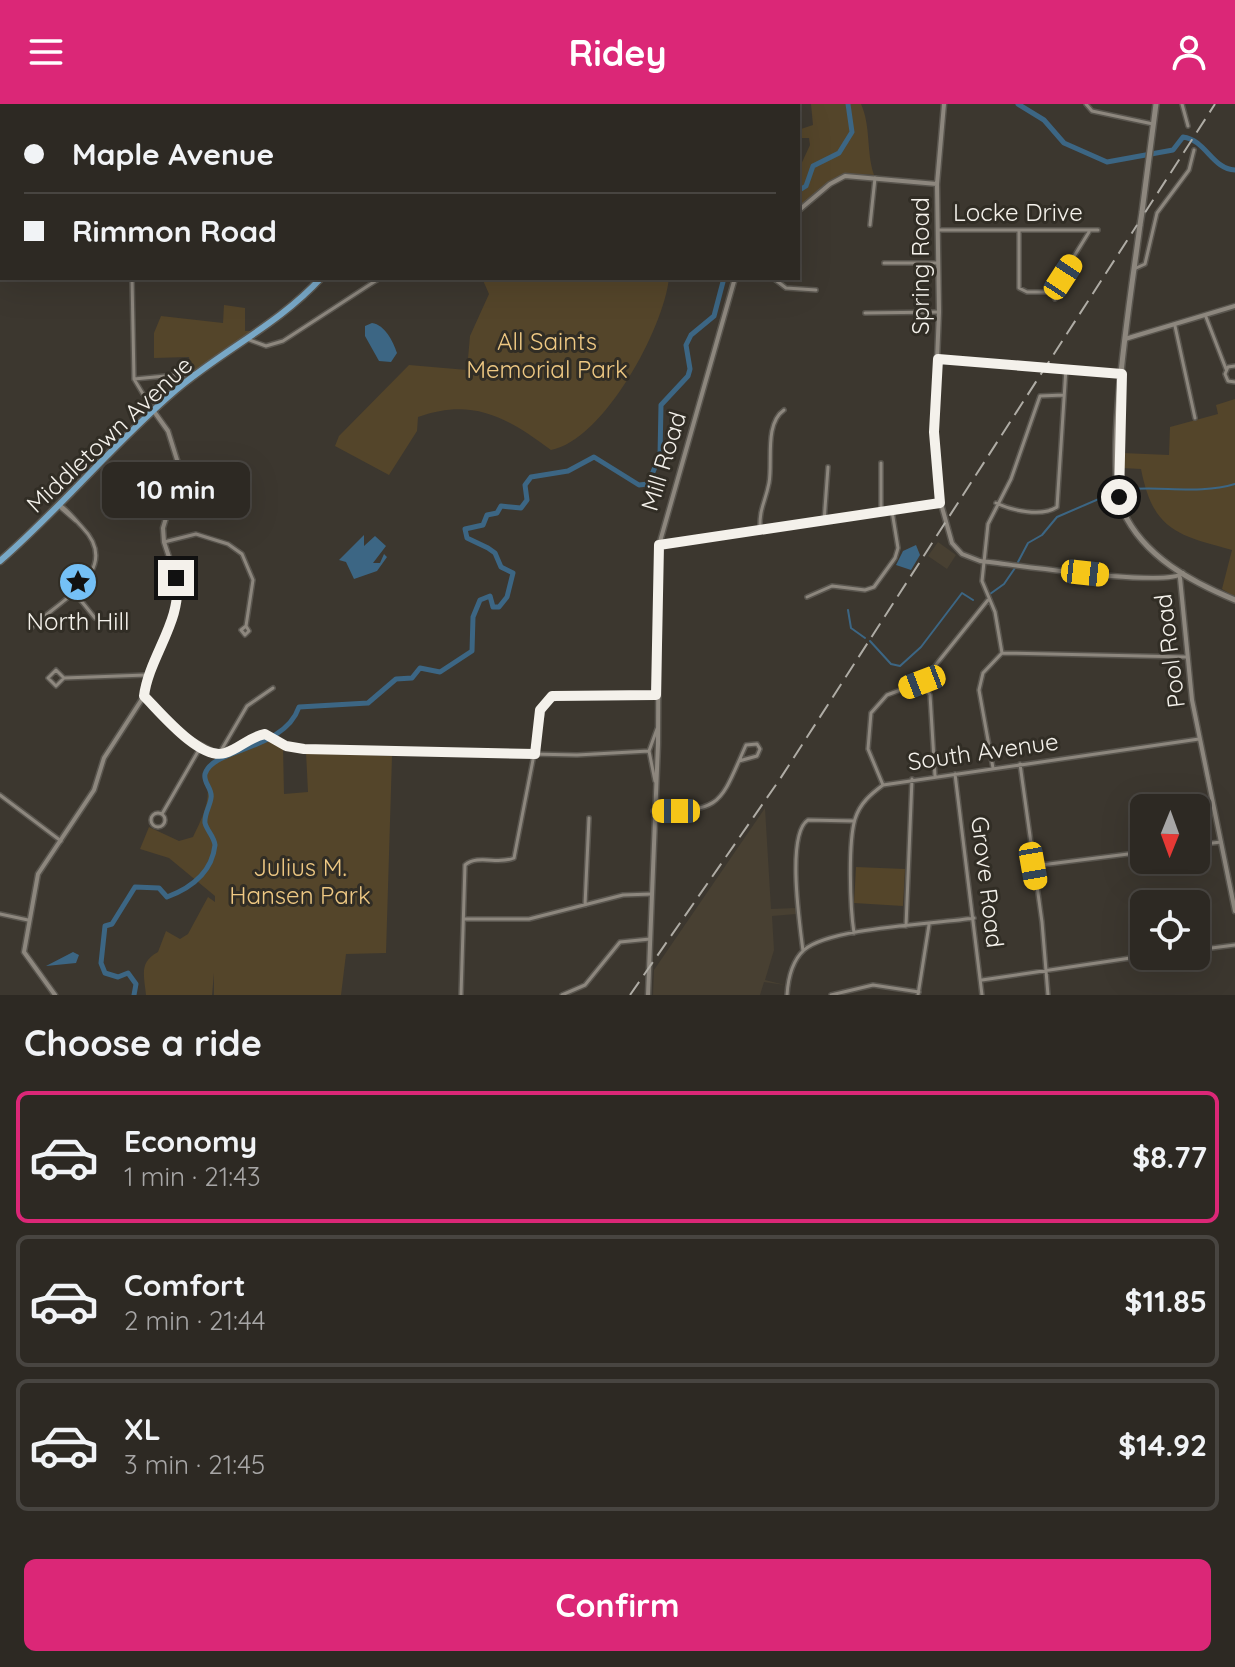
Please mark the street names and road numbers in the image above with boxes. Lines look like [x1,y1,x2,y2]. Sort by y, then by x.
street label: Spring Road [905,197,935,335]
street label: Locke Drive [953,197,1083,227]
street label: Middletown Avenue [20,349,198,519]
street label: Mill Road [634,408,692,514]
street label: Pool Road [1147,592,1191,710]
street label: South Avenue [906,726,1060,776]
street label: Grove Road [965,815,1011,949]

